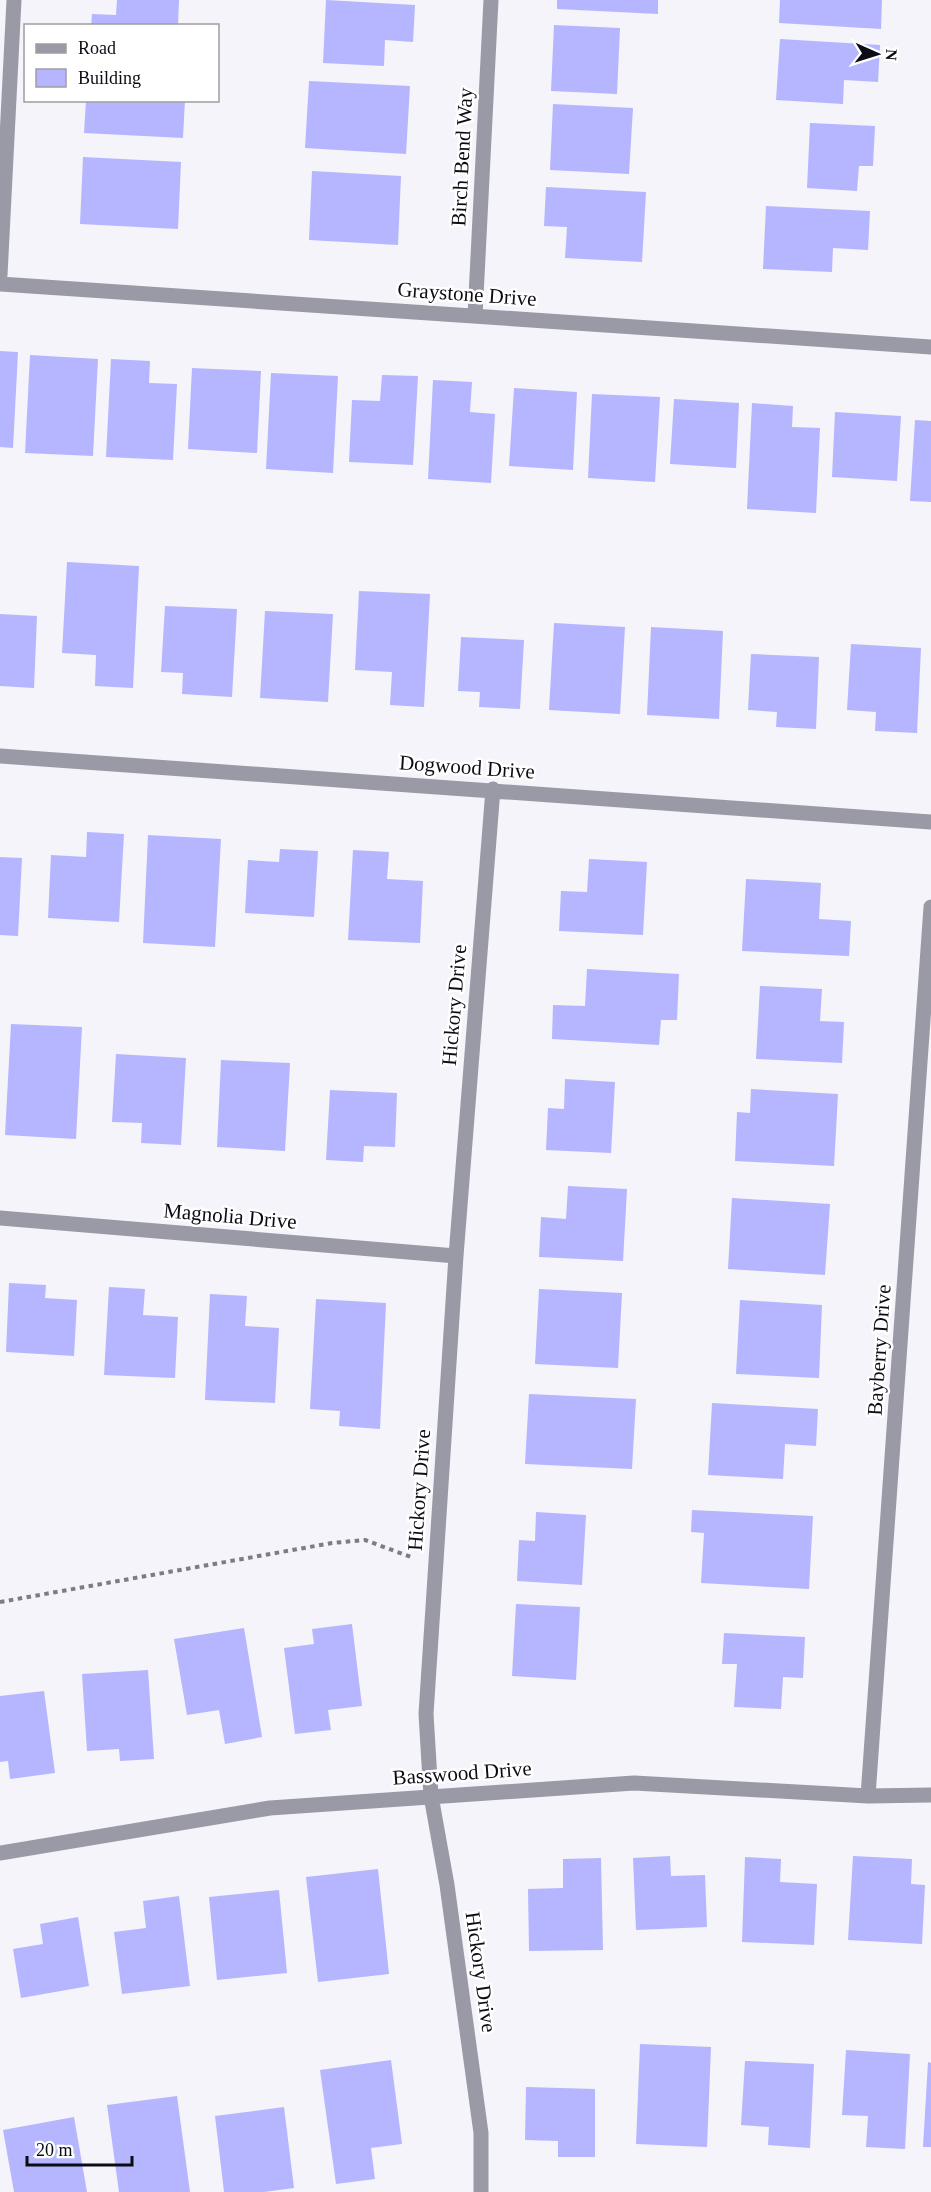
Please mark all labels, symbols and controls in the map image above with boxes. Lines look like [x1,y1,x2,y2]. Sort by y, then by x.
legend [24,24,219,102]
north arrow [847,24,907,84]
text: Road [78,38,116,58]
text: N [883,49,900,61]
text: Building [78,68,141,88]
street label: Birch Bend Way [446,86,478,227]
street label: Graystone Drive [397,277,537,311]
street label: Dogwood Drive [398,750,536,784]
street label: Hickory Drive [437,943,471,1067]
street label: Magnolia Drive [162,1198,298,1234]
street label: Bayberry Drive [862,1284,896,1416]
street label: Hickory Drive [403,1428,435,1552]
street label: Basswood Drive [392,1756,532,1790]
street label: Hickory Drive [461,1910,501,2034]
scale bar [27,2129,132,2167]
text: 20 m [36,2140,73,2160]

